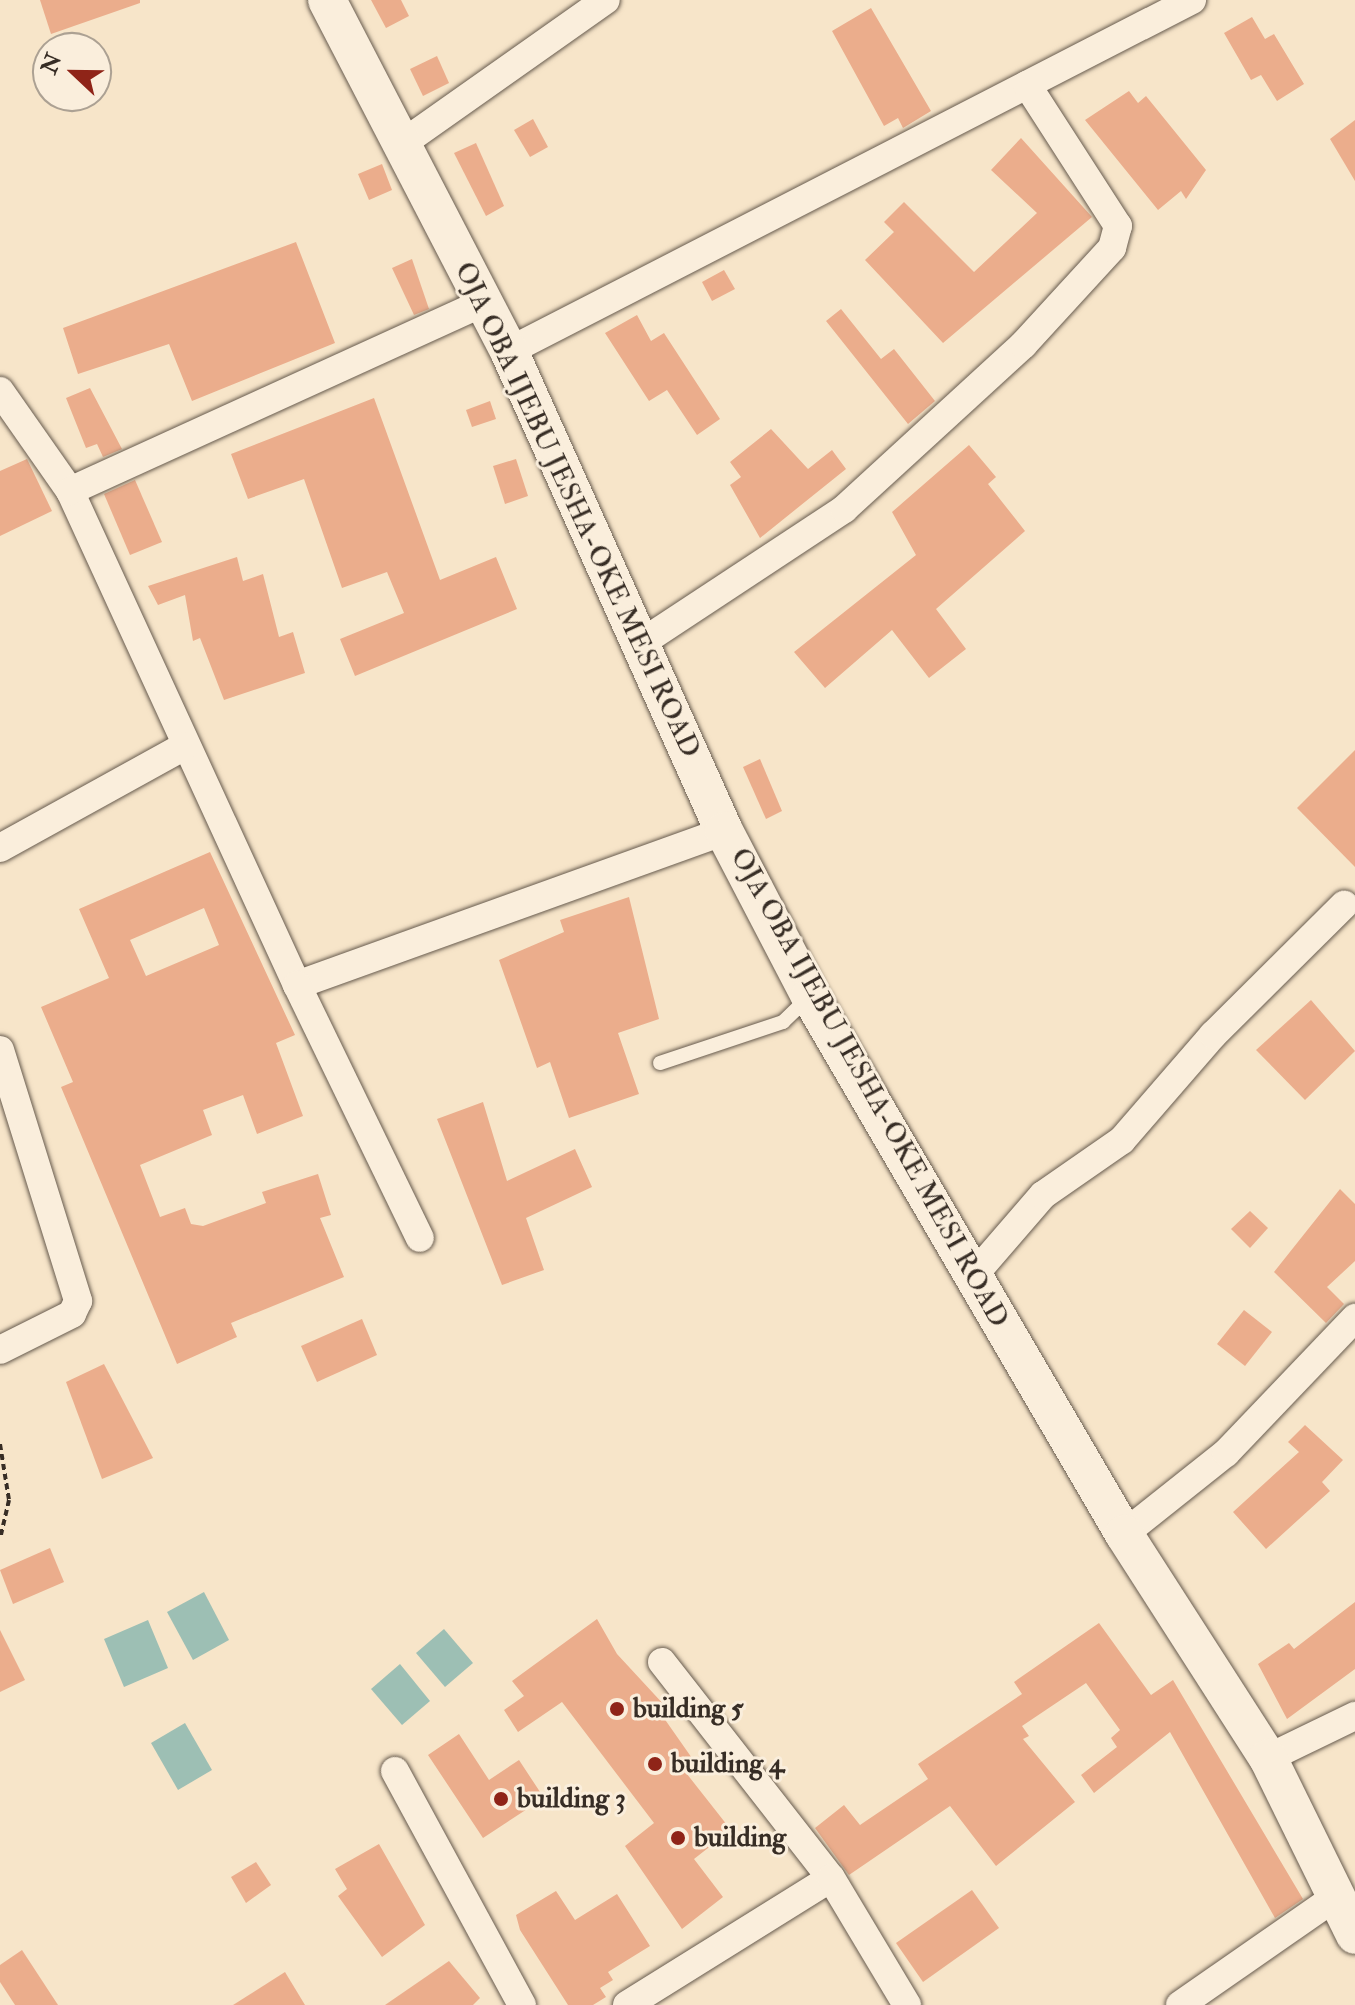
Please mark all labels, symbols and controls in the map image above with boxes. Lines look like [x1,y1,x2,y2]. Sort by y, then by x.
north arrow [32,32,112,112]
text: N [35,49,68,78]
street label: OJA OBA IJEBU JESHA-OKE MESI ROAD [447,257,707,763]
street label: OJA OBA IJEBU JESHA-OKE MESI ROAD [723,842,1015,1334]
place label: building 5 [633,1692,743,1726]
marker: building 5 [608,1700,626,1718]
place label: building 4 [671,1747,784,1781]
marker: building 4 [646,1755,664,1773]
place label: building 3 [517,1782,626,1816]
marker: building 3 [492,1790,510,1808]
place label: building [694,1821,786,1855]
marker: building [669,1829,687,1847]

